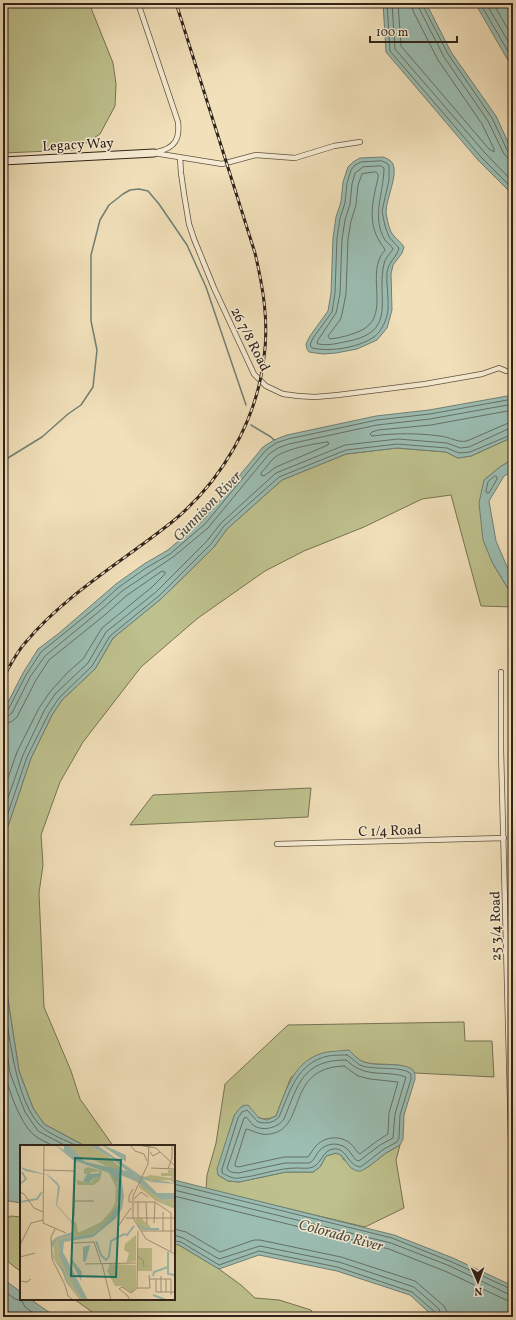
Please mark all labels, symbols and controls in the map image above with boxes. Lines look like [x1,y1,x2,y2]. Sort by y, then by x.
scale bar [370,18,457,44]
text: 100 m [376,25,409,41]
street label: Legacy Way [42,134,115,157]
street label: 26 7/8 Road [225,304,274,375]
water label: Gunnison River [169,467,248,547]
street label: C 1/4 Road [358,821,422,842]
street label: 25 3/4 Road [486,891,507,961]
inset map [20,1145,175,1300]
water label: Colorado River [296,1215,386,1258]
north arrow [458,1262,498,1302]
text: N [474,1283,483,1298]

